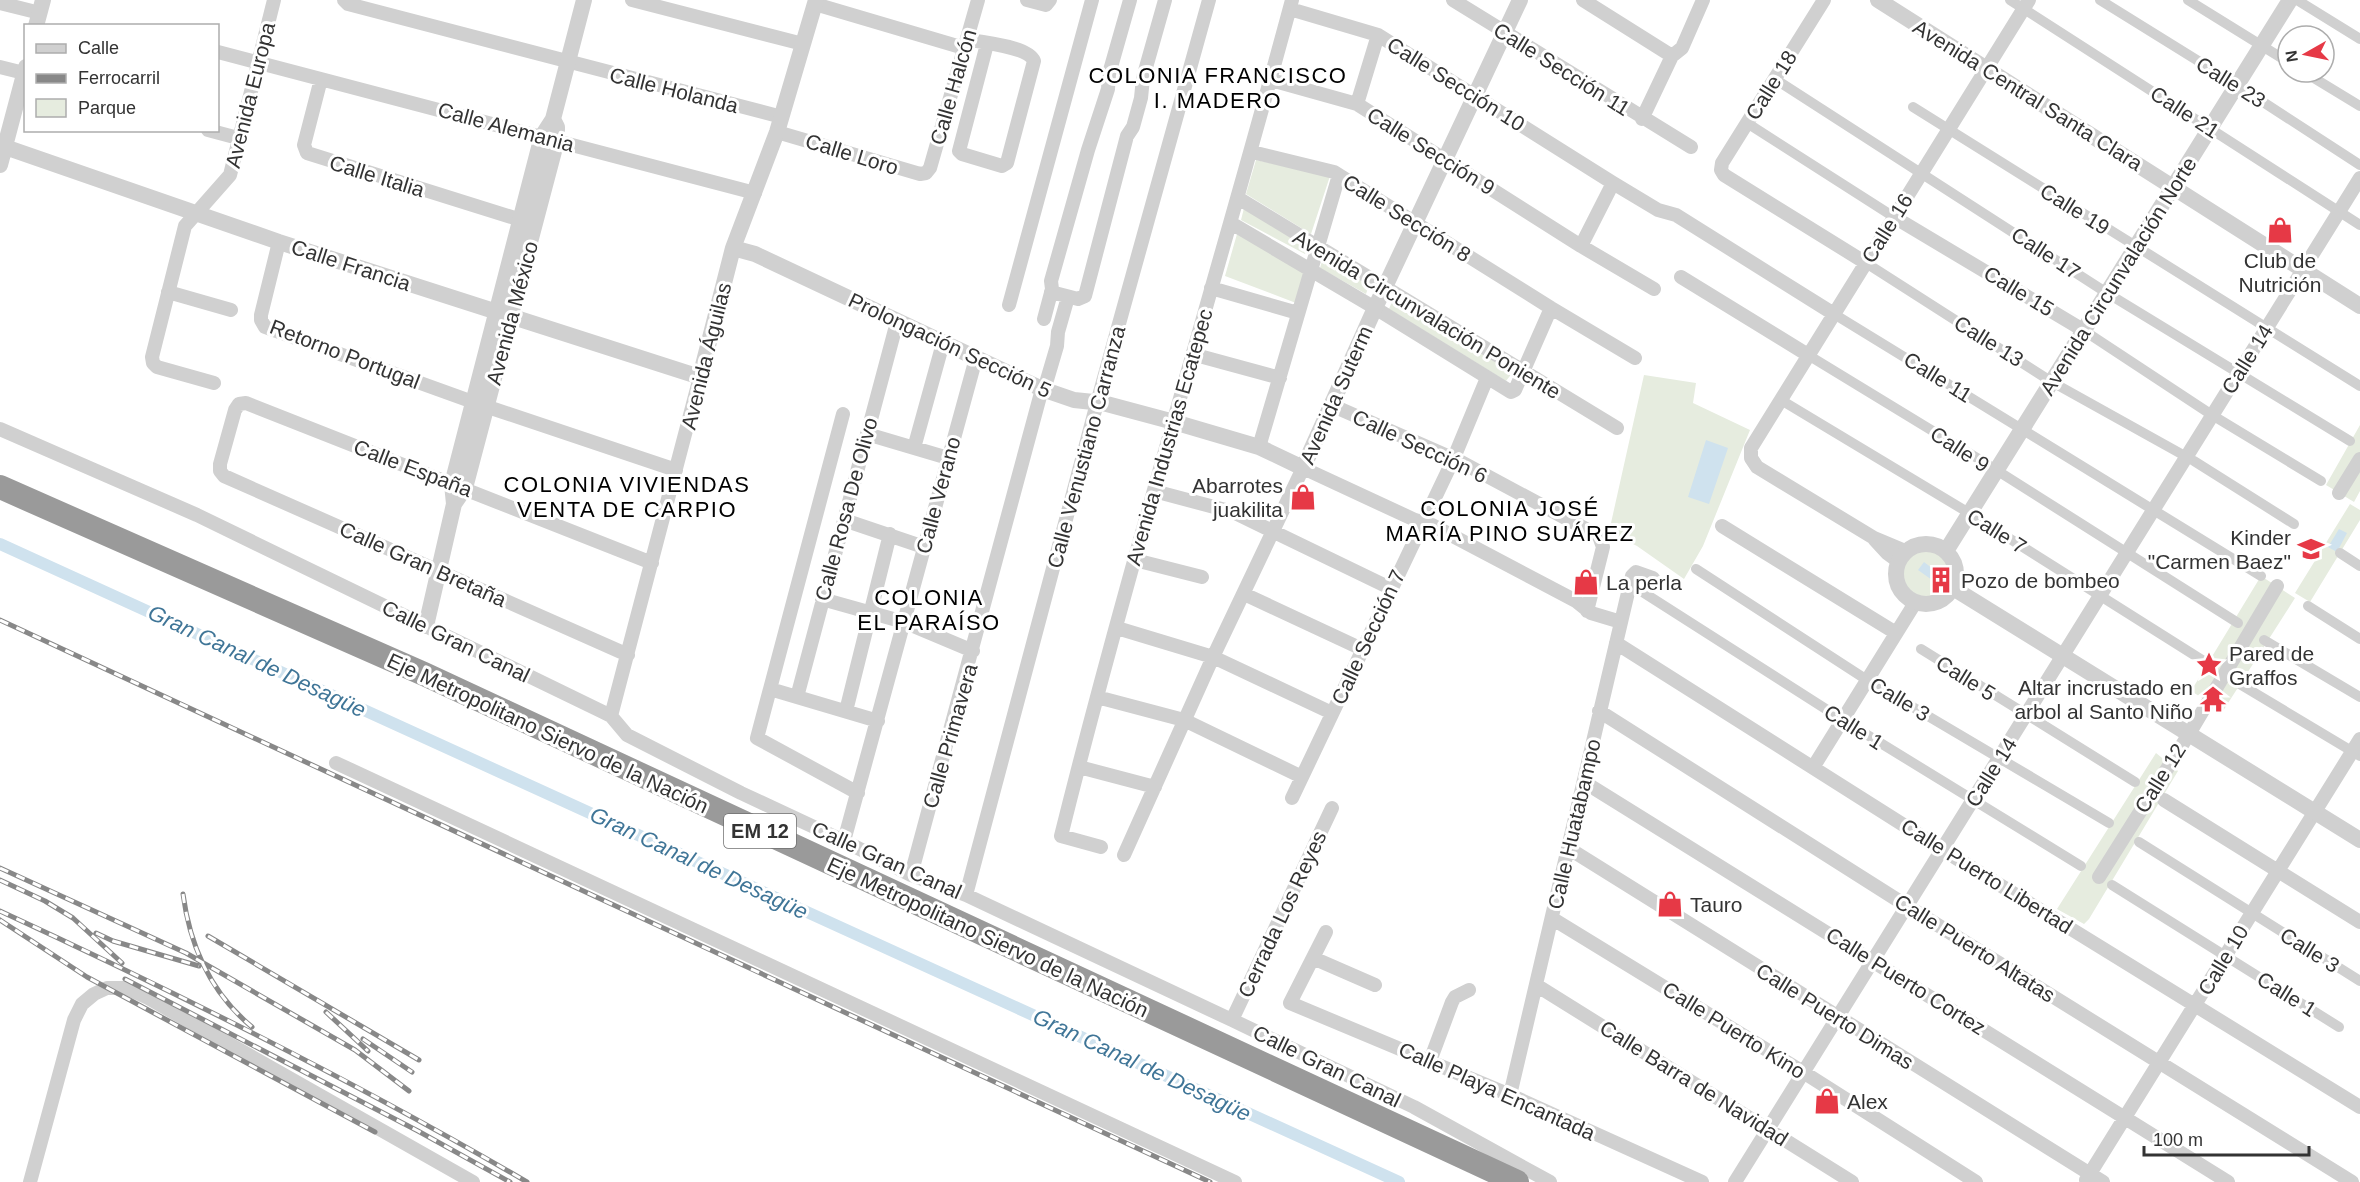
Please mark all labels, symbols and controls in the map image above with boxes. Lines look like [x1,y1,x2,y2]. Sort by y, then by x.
street label: Avenida Central Santa Clara [1909,15,2147,175]
street label: Calle Sección 11 [1490,18,1634,120]
street label: Avenida Europa [221,20,279,170]
legend [24,24,219,132]
north arrow [2276,24,2336,84]
street label: Calle Halcón [926,27,980,147]
street label: Calle Sección 10 [1383,32,1529,136]
text: Calle [78,38,119,58]
street label: Calle 18 [1741,46,1801,124]
text: N [2282,49,2301,63]
street label: Calle 23 [2192,52,2270,112]
street label: Calle Holanda [607,63,741,117]
district label: COLONIA FRANCISCO I. MADERO [1089,63,1347,113]
text: Ferrocarril [78,68,160,88]
street label: Calle 21 [2146,81,2224,143]
text: Parque [78,98,136,118]
street label: Calle Alemania [435,98,577,156]
street label: Calle Sección 9 [1363,103,1499,199]
street label: Calle Loro [803,129,901,179]
street label: Calle Italia [327,151,428,201]
street label: Avenida Circunvalación Norte [2035,153,2201,399]
street label: Calle Sección 8 [1339,170,1475,266]
street label: Calle 19 [2036,179,2114,239]
street label: Calle 16 [1857,189,1917,267]
shop icon: Club de Nutrición [2265,215,2295,245]
street label: Calle 17 [2007,222,2085,284]
street label: Avenida Circunvalación Poniente [1289,225,1565,403]
street label: Calle Francia [289,235,414,295]
street label: Avenida México [482,239,542,387]
place label: Club de Nutrición [2239,249,2321,296]
street label: Calle 15 [1980,261,2058,321]
street label: Avenida Águilas [677,280,735,432]
street label: Prolongación Sección 5 [845,288,1055,402]
street label: Avenida Industrias Ecatepec [1121,306,1217,568]
street label: Calle 13 [1950,311,2028,371]
street label: Retorno Portugal [267,315,423,393]
street label: Calle 14 [2217,320,2277,398]
street label: Avenida Suterm [1295,322,1377,468]
street label: Calle Venustiano Carranza [1043,323,1130,571]
street label: Calle 11 [1900,347,1976,407]
street label: Calle Sección 6 [1349,405,1491,487]
street label: Calle Rosa De Olivo [810,415,882,603]
street label: Calle 9 [1926,422,1994,476]
street label: Calle Verano [911,434,965,556]
street label: Calle España [351,435,476,501]
district label: COLONIA VIVIENDAS VENTA DE CARPIO [504,472,750,522]
place label: Abarrotes juakilita [1192,474,1283,521]
shop icon: Abarrotes juakilita [1288,482,1318,512]
district label: COLONIA JOSÉ MARÍA PINO SUÁREZ [1385,496,1635,546]
street label: Calle 7 [1963,504,2031,558]
street label: Calle Gran Bretaña [336,517,510,611]
place label: Kinder "Carmen Baez" [2148,526,2291,573]
school or university icon: Kinder "Carmen Baez" [2296,534,2326,564]
building icon: Pozo de bombeo [1926,565,1956,595]
street label: Calle Sección 7 [1327,566,1409,708]
shop icon: La perla [1571,567,1601,597]
place label: Pozo de bombeo [1961,569,2120,592]
place label: La perla [1606,571,1682,594]
district label: COLONIA EL PARAÍSO [857,585,1001,635]
street label: Calle Gran Canal [379,595,533,687]
water label: Gran Canal de Desagüe [144,600,370,722]
place label: Pared de Graffos [2229,642,2314,689]
street label: Eje Metropolitano Siervo de la Nación [384,648,712,818]
place icon: Pared de Graffos [2194,650,2224,680]
street label: Calle 5 [1932,651,2000,705]
street label: Calle Primavera [918,661,982,811]
street label: Calle 3 [1866,672,1934,726]
place label: Altar incrustado en arbol al Santo Niño [2014,676,2193,723]
temple icon: Altar incrustado en arbol al Santo Niño [2198,684,2228,714]
street label: Calle 1 [1820,700,1888,754]
street label: Calle 14 [1961,733,2021,811]
street label: Calle Huatabampo [1543,737,1605,911]
street label: Calle 12 [2130,739,2190,817]
water label: Gran Canal de Desagüe [586,802,812,924]
road number: EM 12 [724,814,796,848]
street label: Calle Puerto Libertad [1897,814,2077,938]
street label: Calle Gran Canal [809,817,965,903]
street label: Cerrada Los Reyes [1233,827,1331,1001]
street label: Eje Metropolitano Siervo de la Nación [824,852,1152,1022]
shop icon: Tauro [1655,889,1685,919]
street label: Calle Puerto Altatas [1891,889,2059,1007]
place label: Tauro [1690,893,1743,916]
street label: Calle 10 [2193,921,2253,999]
street label: Calle Puerto Cortez [1822,923,1990,1039]
street label: Calle 3 [2276,923,2344,977]
street label: Calle Puerto Dimas [1752,958,1918,1074]
street label: Calle 1 [2253,967,2321,1021]
street label: Calle Puerto Kino [1659,977,1809,1083]
water label: Gran Canal de Desagüe [1029,1004,1255,1126]
street label: Calle Barra de Navidad [1596,1016,1792,1150]
street label: Calle Gran Canal [1250,1020,1404,1112]
street label: Calle Playa Encantada [1395,1037,1599,1145]
shop icon: Alex [1812,1086,1842,1116]
place label: Alex [1847,1090,1888,1113]
scale bar [2144,1119,2309,1157]
text: 100 m [2153,1130,2203,1150]

